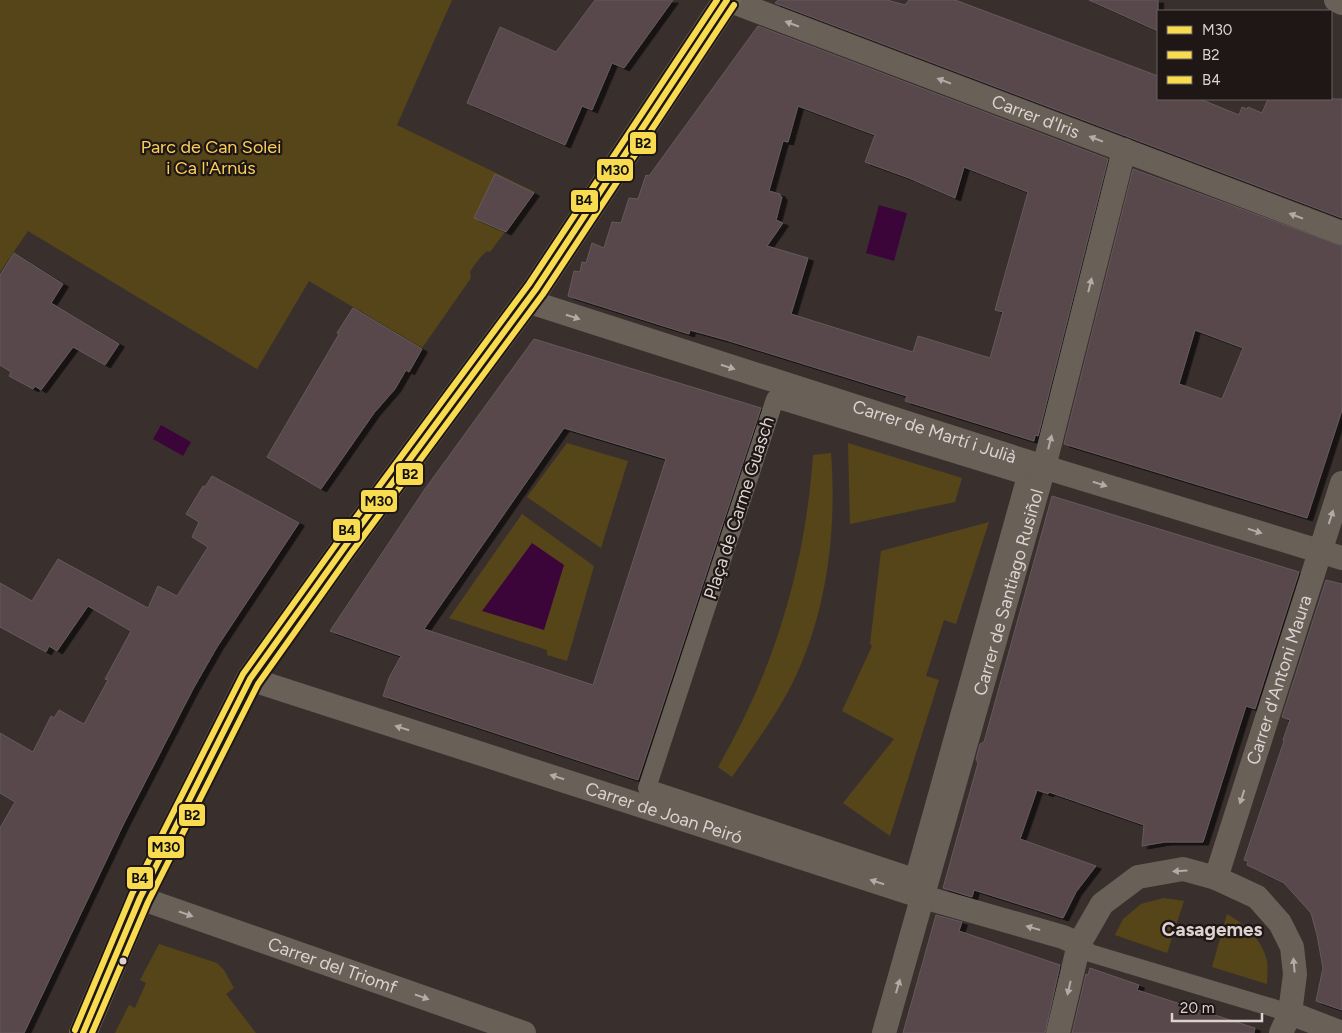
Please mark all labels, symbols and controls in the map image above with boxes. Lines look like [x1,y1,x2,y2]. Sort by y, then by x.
legend [1157,10,1332,100]
one-way arrow [784,20,799,28]
text: M30 [1202,21,1232,39]
text: B2 [1202,46,1220,64]
text: B4 [1202,71,1220,89]
one-way arrow [936,77,951,85]
street label: Carrer d'Iris [988,90,1083,143]
line badge: B2 [629,131,657,155]
text: B2 [635,135,651,152]
one-way arrow [1088,135,1103,142]
park label: Parc de Can Solei i Ca l'Arnús [141,136,281,179]
line badge: M30 [596,158,634,182]
text: M30 [601,162,629,179]
line badge: B4 [570,189,599,213]
text: B4 [575,192,593,209]
one-way arrow [1289,212,1304,219]
one-way arrow [1086,277,1094,292]
one-way arrow [565,314,580,322]
one-way arrow [720,364,735,371]
street label: Carrer de Martí i Julià [850,395,1019,468]
street label: Plaça de Carme Guasch [699,414,779,602]
one-way arrow [1046,435,1054,450]
line badge: B2 [395,462,424,486]
text: B2 [402,466,418,483]
one-way arrow [1092,480,1107,488]
street label: Carrer de Santiago Rusiñol [969,486,1048,698]
line badge: M30 [360,489,398,513]
text: M30 [365,493,393,510]
one-way arrow [1327,509,1335,524]
line badge: B4 [332,518,361,542]
text: B4 [338,522,356,539]
one-way arrow [1248,528,1263,536]
street label: Carrer d'Antoni Maura [1242,592,1317,767]
one-way arrow [394,724,409,731]
one-way arrow [549,773,564,781]
street label: Carrer de Joan Peiró [583,777,745,849]
one-way arrow [1237,790,1245,805]
line badge: B2 [178,803,206,827]
text: B2 [184,807,200,824]
line badge: M30 [147,835,185,859]
text: M30 [152,839,180,856]
line badge: B4 [126,866,154,890]
one-way arrow [1171,867,1187,875]
text: B4 [131,870,149,887]
one-way arrow [870,878,885,885]
one-way arrow [179,910,194,918]
district label: Casagemes [1162,918,1263,941]
one-way arrow [1026,924,1041,932]
street label: Carrer del Triomf [265,933,400,999]
unlabelled marker [118,956,128,966]
one-way arrow [1290,957,1298,973]
one-way arrow [894,979,902,994]
one-way arrow [1065,981,1073,996]
scale bar [1172,990,1262,1022]
one-way arrow [415,993,430,1001]
text: 20 m [1180,999,1214,1017]

